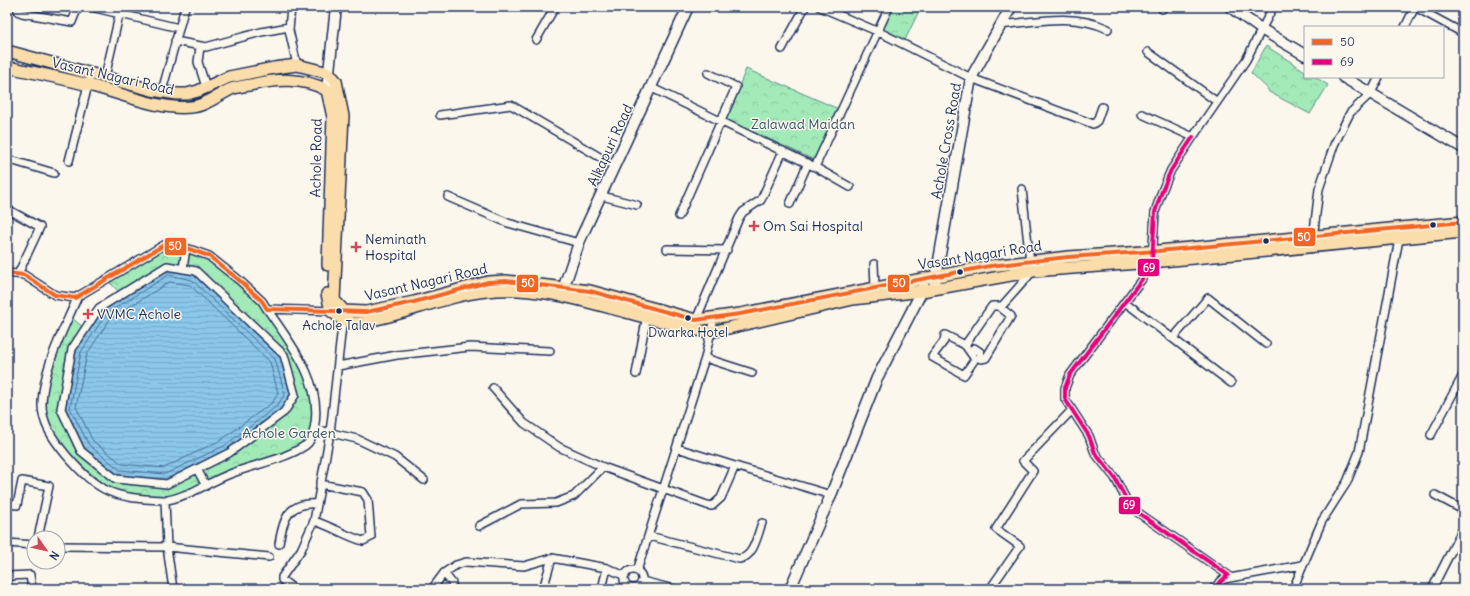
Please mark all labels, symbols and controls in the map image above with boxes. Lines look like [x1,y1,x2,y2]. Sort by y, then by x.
legend [1304,26,1444,78]
text: 50 [1340,34,1355,49]
street label: Vasant Nagari Road [50,53,176,99]
text: 69 [1340,54,1354,69]
street label: Achole Cross Road [927,82,965,200]
street label: Alkapuri Road [583,101,637,189]
park label: Zalawad Maidan [751,115,855,133]
street label: Achole Road [306,118,326,198]
place label: Om Sai Hospital [763,217,863,235]
marker: Om Sai Hospital [748,220,760,232]
unlabelled marker [1428,220,1438,230]
line badge: 50 [1293,227,1316,247]
place label: Neminath Hospital [365,230,426,264]
text: 50 [1297,230,1311,244]
street label: Vasant Nagari Road [917,236,1043,274]
unlabelled marker [1261,236,1271,246]
line badge: 50 [164,237,187,256]
text: 50 [168,239,182,253]
marker: Neminath Hospital [350,241,362,253]
line badge: 69 [1137,258,1160,277]
street label: Vasant Nagari Road [363,259,489,305]
text: 69 [1143,261,1155,275]
unlabelled marker [955,267,965,277]
line badge: 50 [516,274,539,293]
line badge: 50 [887,274,910,293]
text: 50 [521,276,535,290]
text: 50 [892,276,906,290]
place label: VVMC Achole [97,305,181,323]
marker: Achole Talav [334,306,344,316]
marker: VVMC Achole [82,308,94,320]
marker: Dwarka Hotel [683,313,693,323]
place label: Achole Talav [303,317,376,334]
place label: Dwarka Hotel [648,324,728,341]
park label: Achole Garden [242,424,336,442]
line badge: 69 [1118,496,1141,515]
text: 69 [1123,498,1135,512]
north arrow [26,530,66,570]
text: N [46,549,62,563]

